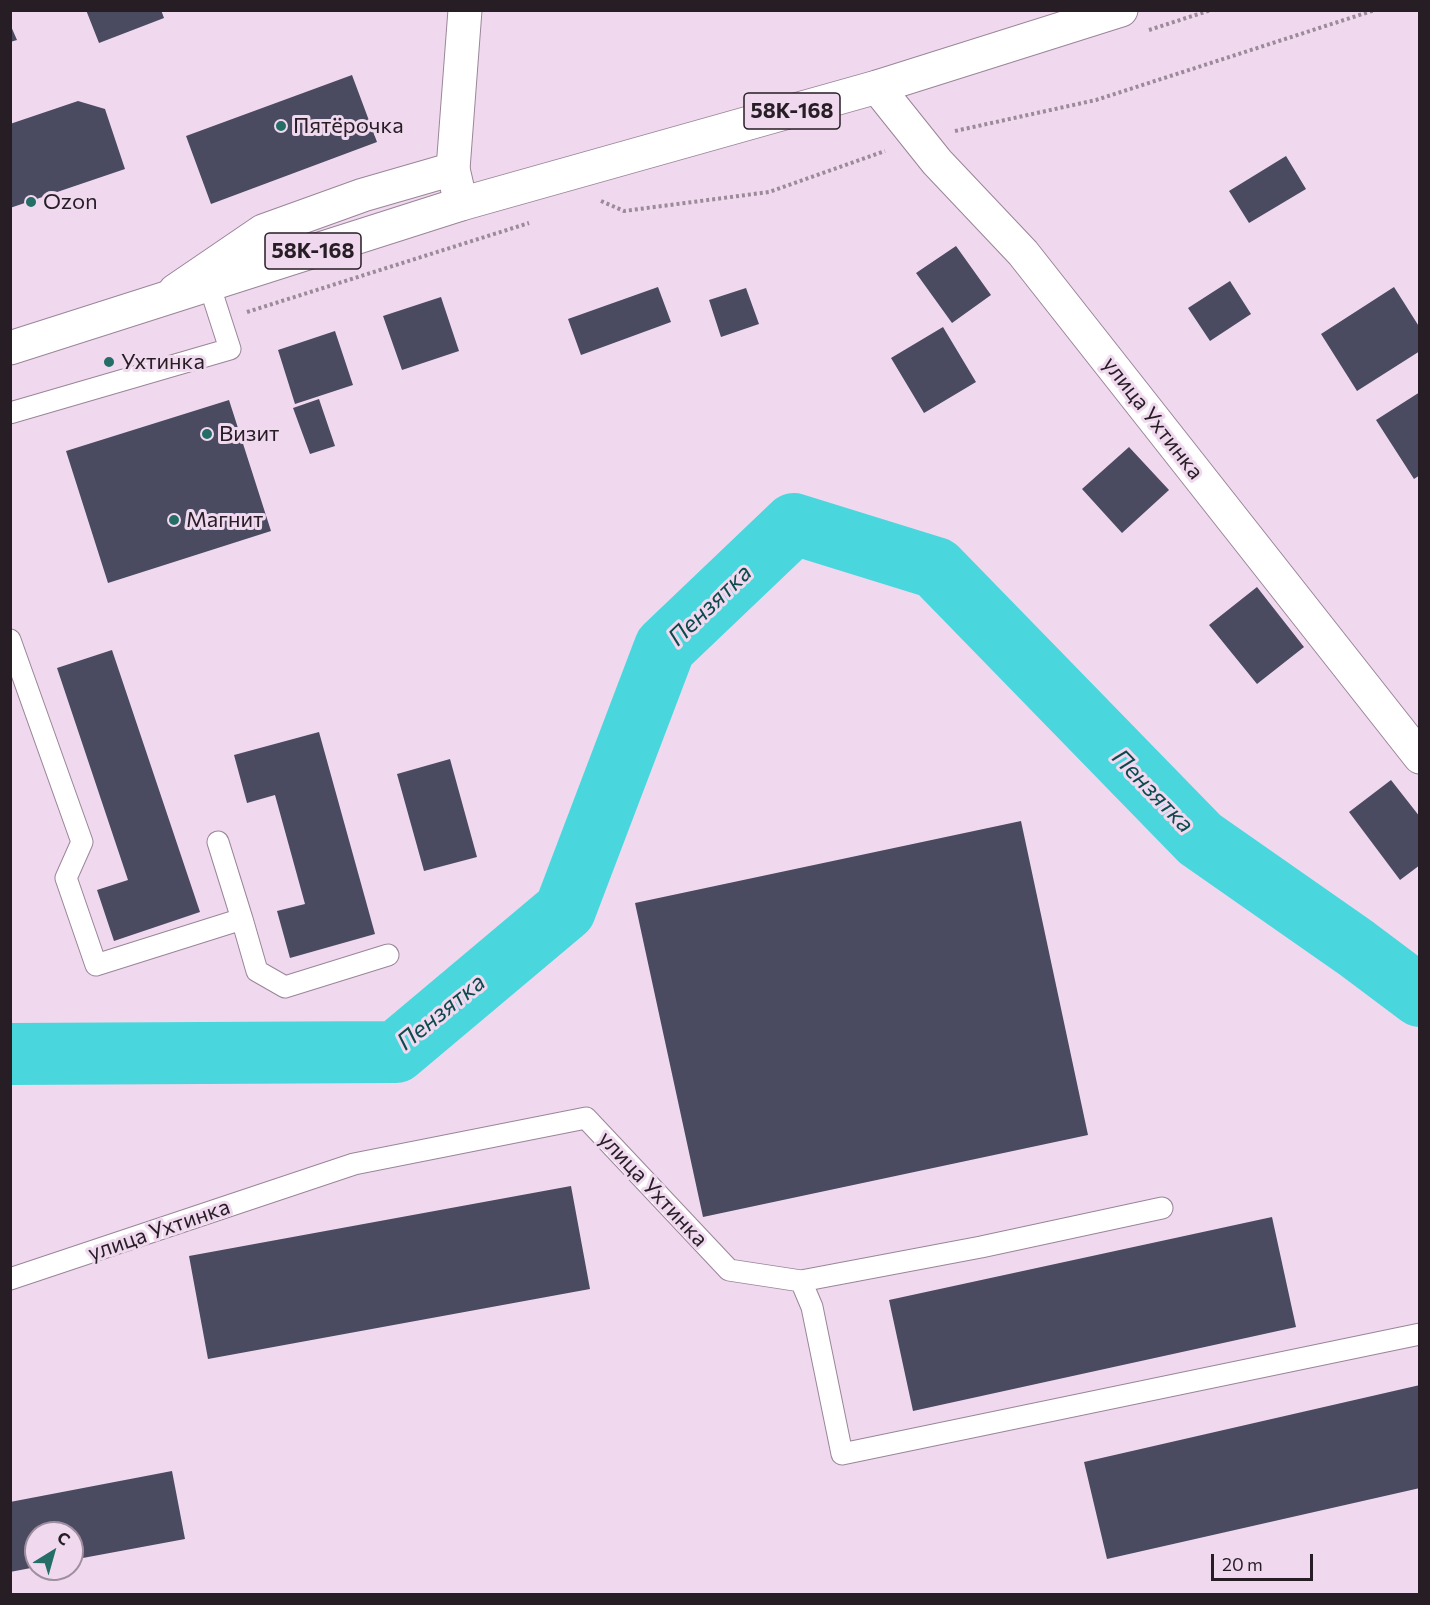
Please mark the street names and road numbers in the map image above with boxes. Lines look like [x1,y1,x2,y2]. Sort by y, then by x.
road number: 58К-168 [744,93,840,129]
road number: 58К-168 [265,233,361,269]
street label: улица Ухтинка [1097,351,1209,485]
street label: улица Ухтинка [593,1126,713,1252]
street label: улица Ухтинка [85,1193,233,1267]

